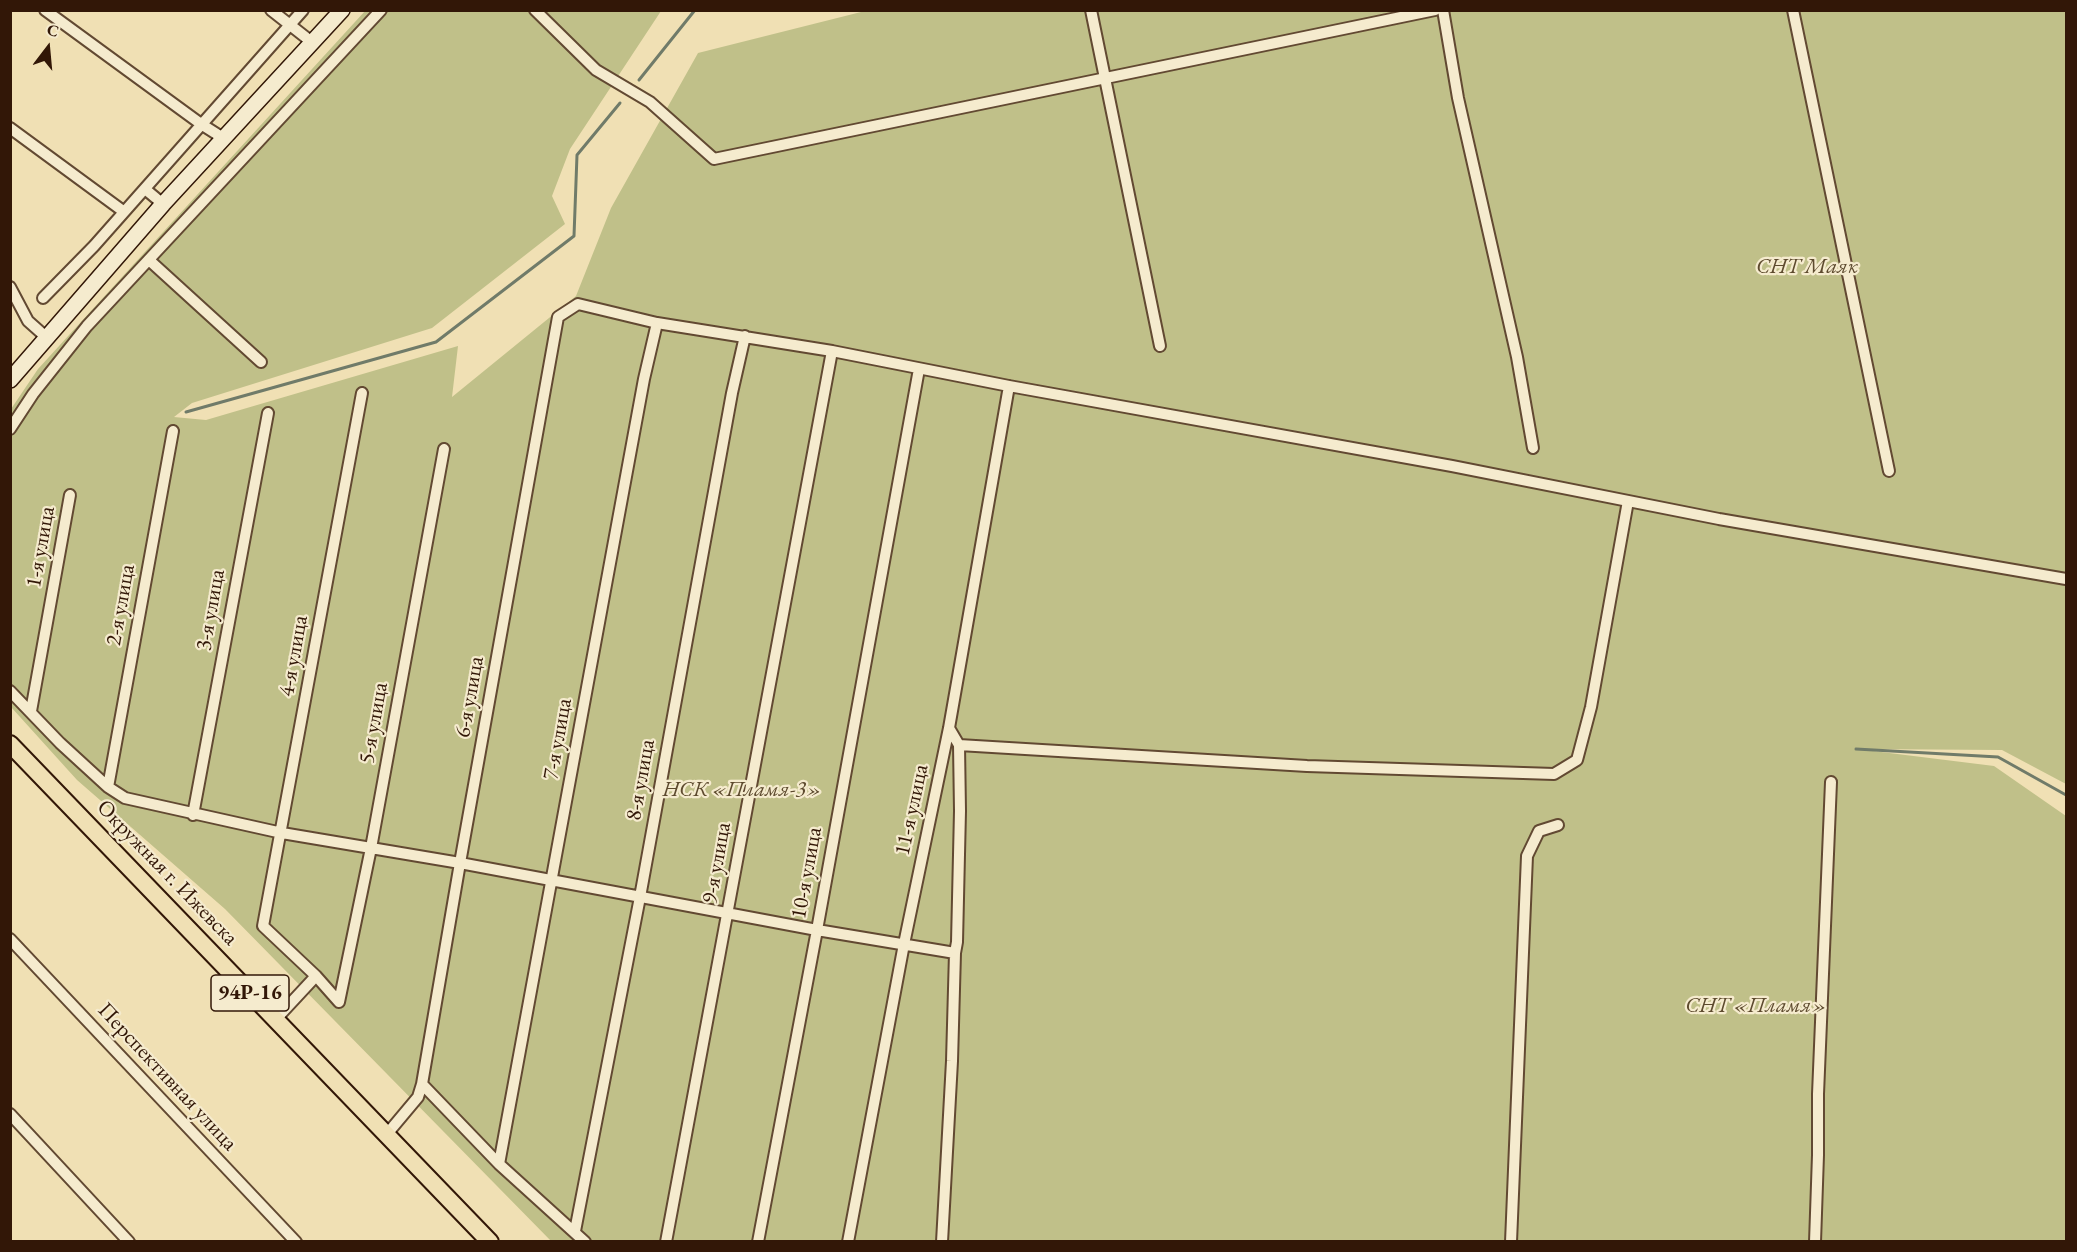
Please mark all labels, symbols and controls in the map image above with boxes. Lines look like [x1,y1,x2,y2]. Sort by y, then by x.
north arrow [18,18,78,78]
text: С [45,19,61,42]
park label: СНТ Маяк [1756,254,1858,280]
street label: 1-я улица [21,504,61,590]
street label: 2-я улица [101,562,141,648]
street label: 3-я улица [191,567,231,653]
street label: 4-я улица [274,613,314,699]
street label: 6-я улица [450,654,490,740]
street label: 5-я улица [354,680,394,766]
street label: 7-я улица [538,696,578,782]
street label: 8-я улица [621,737,661,823]
street label: 11-я улица [889,762,935,858]
park label: НСК «Пламя-3» [663,777,821,803]
street label: Окружная г. Ижевска [91,795,243,951]
street label: 9-я улица [697,820,737,906]
street label: 10-я улица [786,825,828,921]
road number: 94Р-16 [211,975,289,1011]
park label: СНТ «Пламя» [1685,993,1827,1019]
street label: Перспективная улица [92,997,242,1157]

